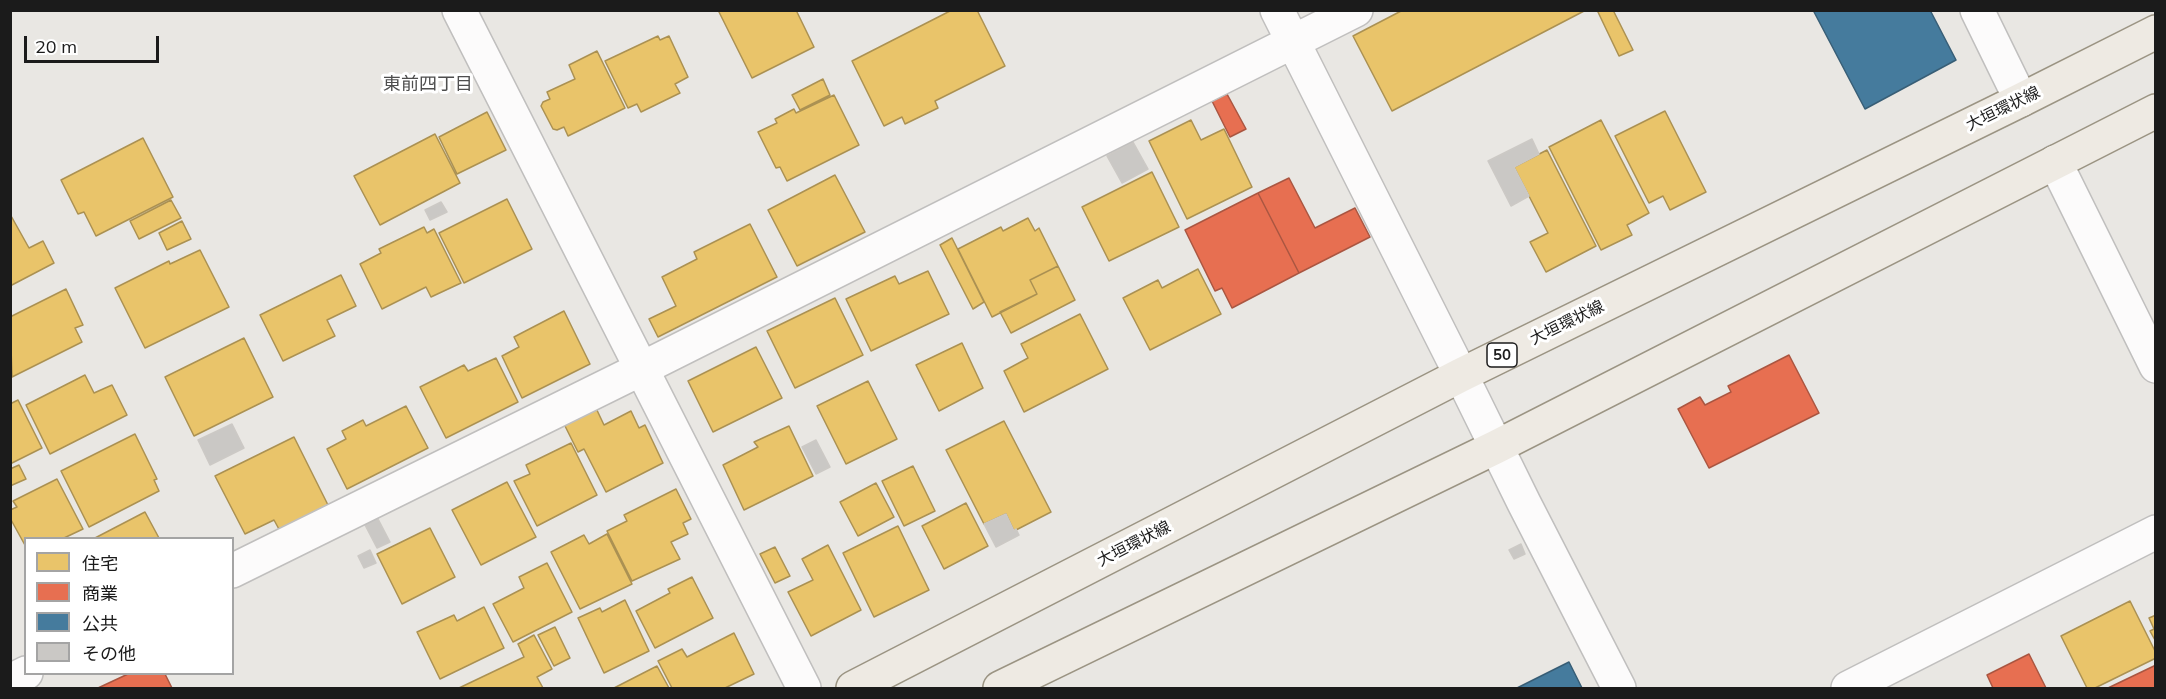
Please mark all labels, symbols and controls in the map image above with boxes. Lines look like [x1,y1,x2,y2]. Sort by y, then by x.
scale bar [27,24,162,62]
text: 20 m [35,35,77,58]
district label: 東前四丁目 [383,74,473,96]
street label: 大垣環状線 [1963,83,2043,135]
street label: 大垣環状線 [1527,297,1607,349]
road number: 50 [1487,343,1517,367]
street label: 大垣環状線 [1094,517,1174,571]
legend [24,537,234,675]
text: 住宅 [82,552,118,575]
text: 商業 [82,582,118,605]
text: 公共 [82,612,118,635]
text: その他 [82,642,136,665]

